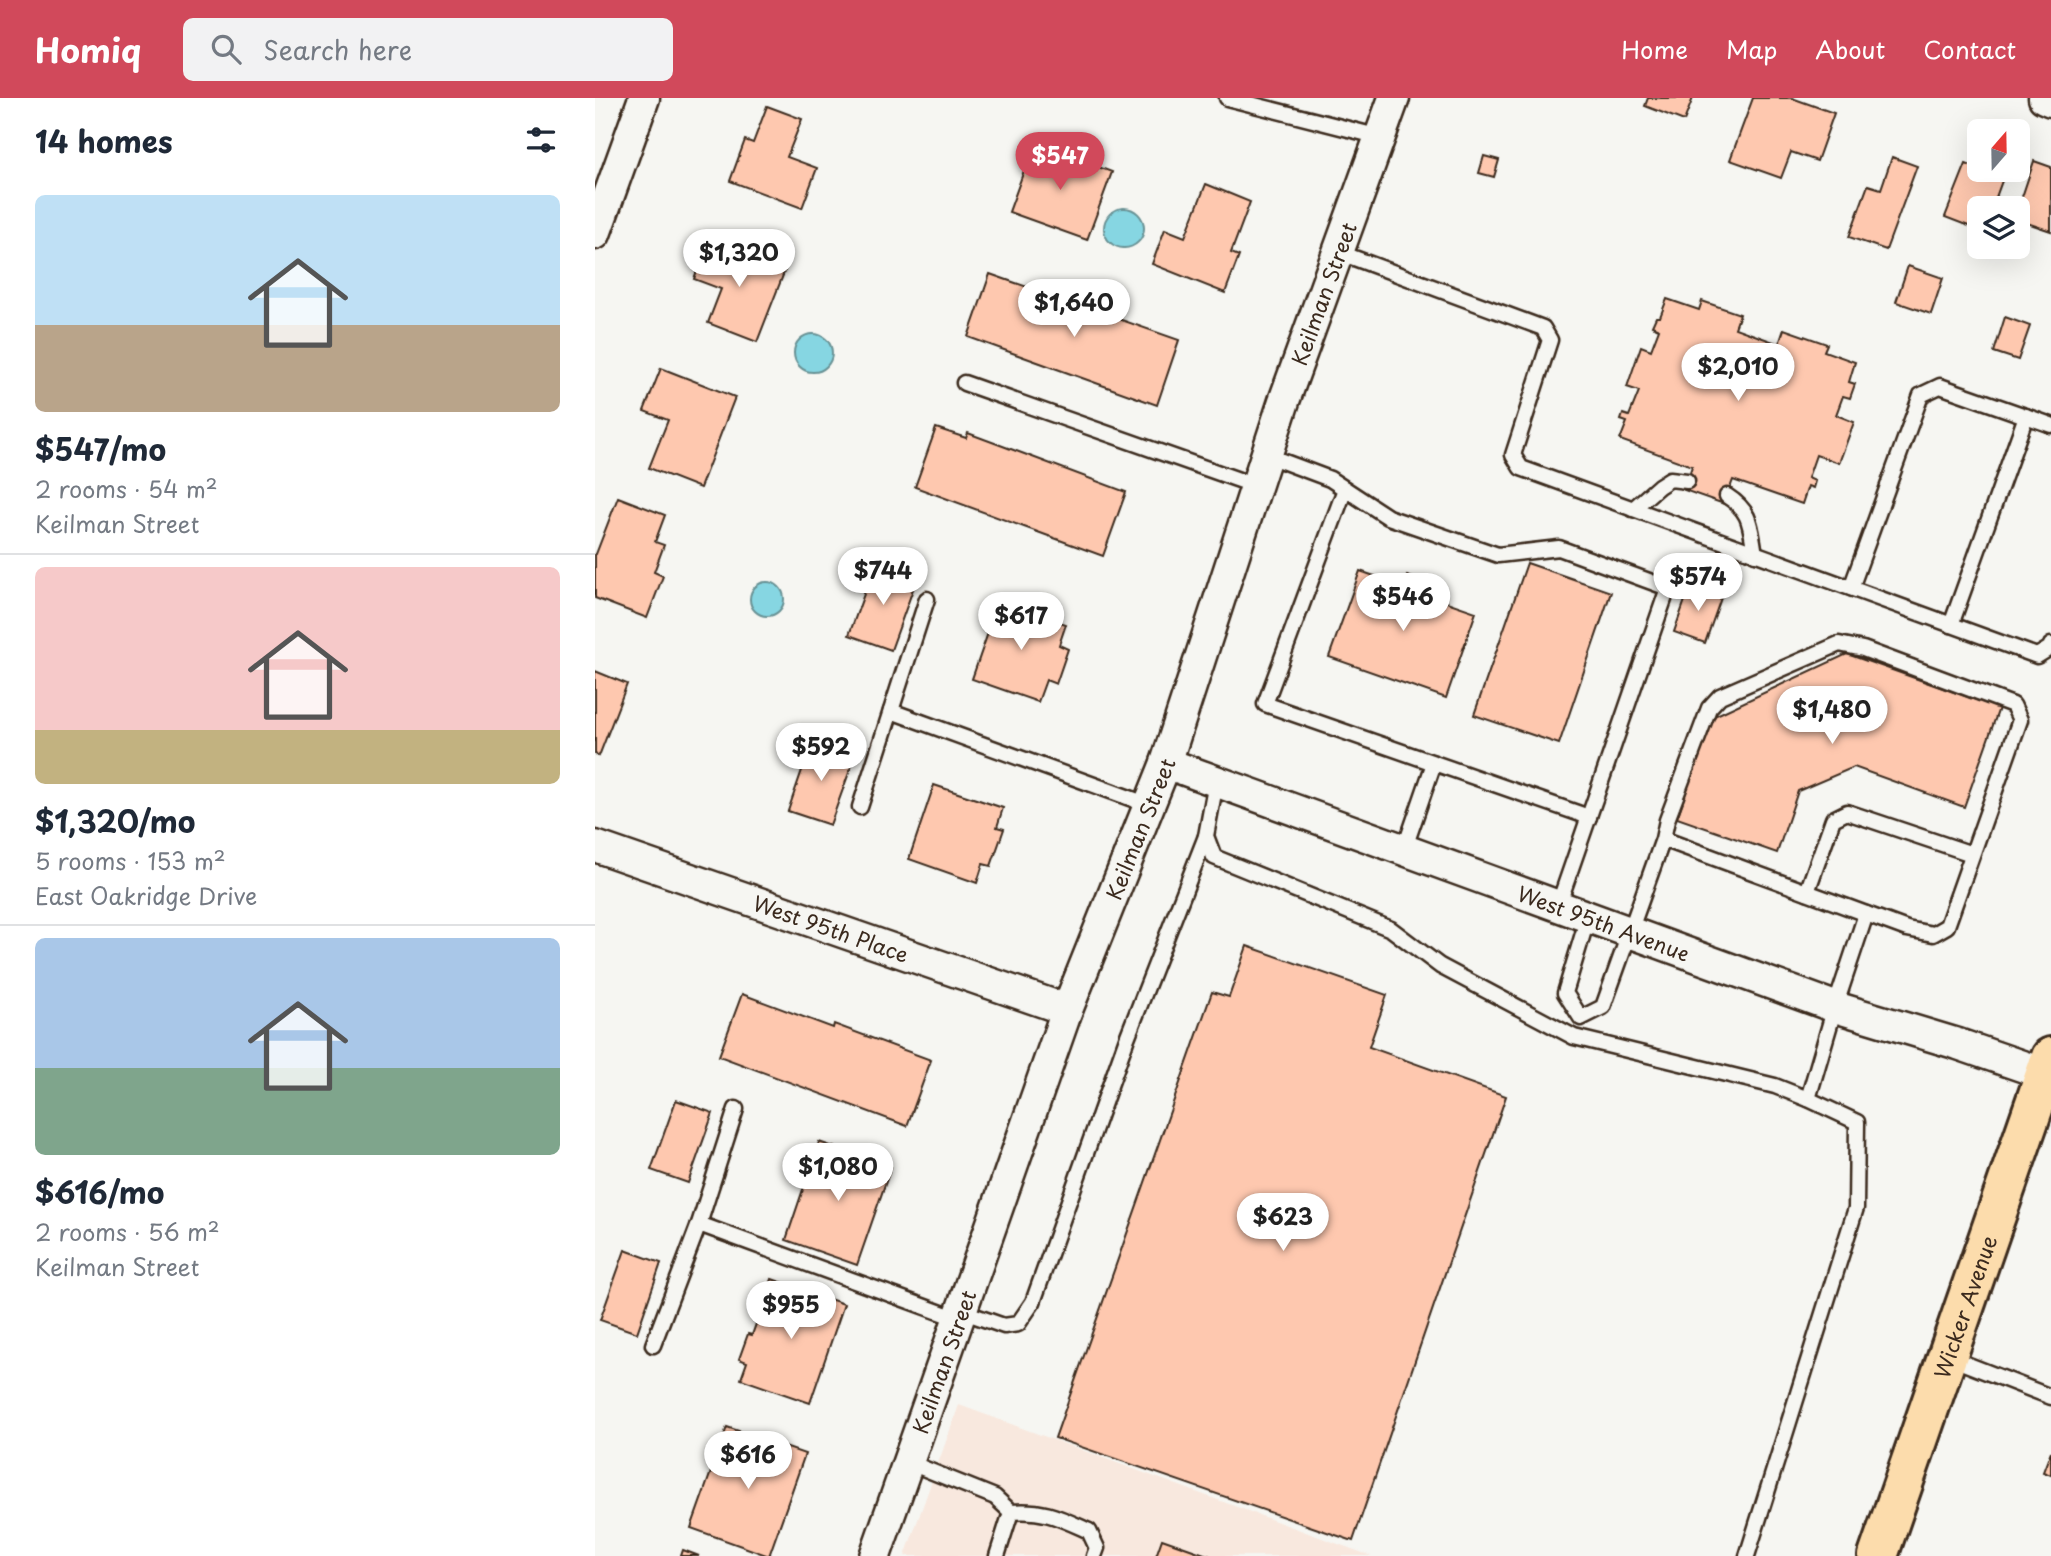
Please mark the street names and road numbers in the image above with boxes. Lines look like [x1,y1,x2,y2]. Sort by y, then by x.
street label: Keilman Street [1282,217,1364,370]
street label: Keilman Street [1097,754,1183,904]
street label: West 95th Avenue [1513,877,1694,969]
street label: West 95th Place [749,886,913,970]
street label: Wicker Avenue [1925,1231,2004,1382]
street label: Keilman Street [903,1285,983,1438]

